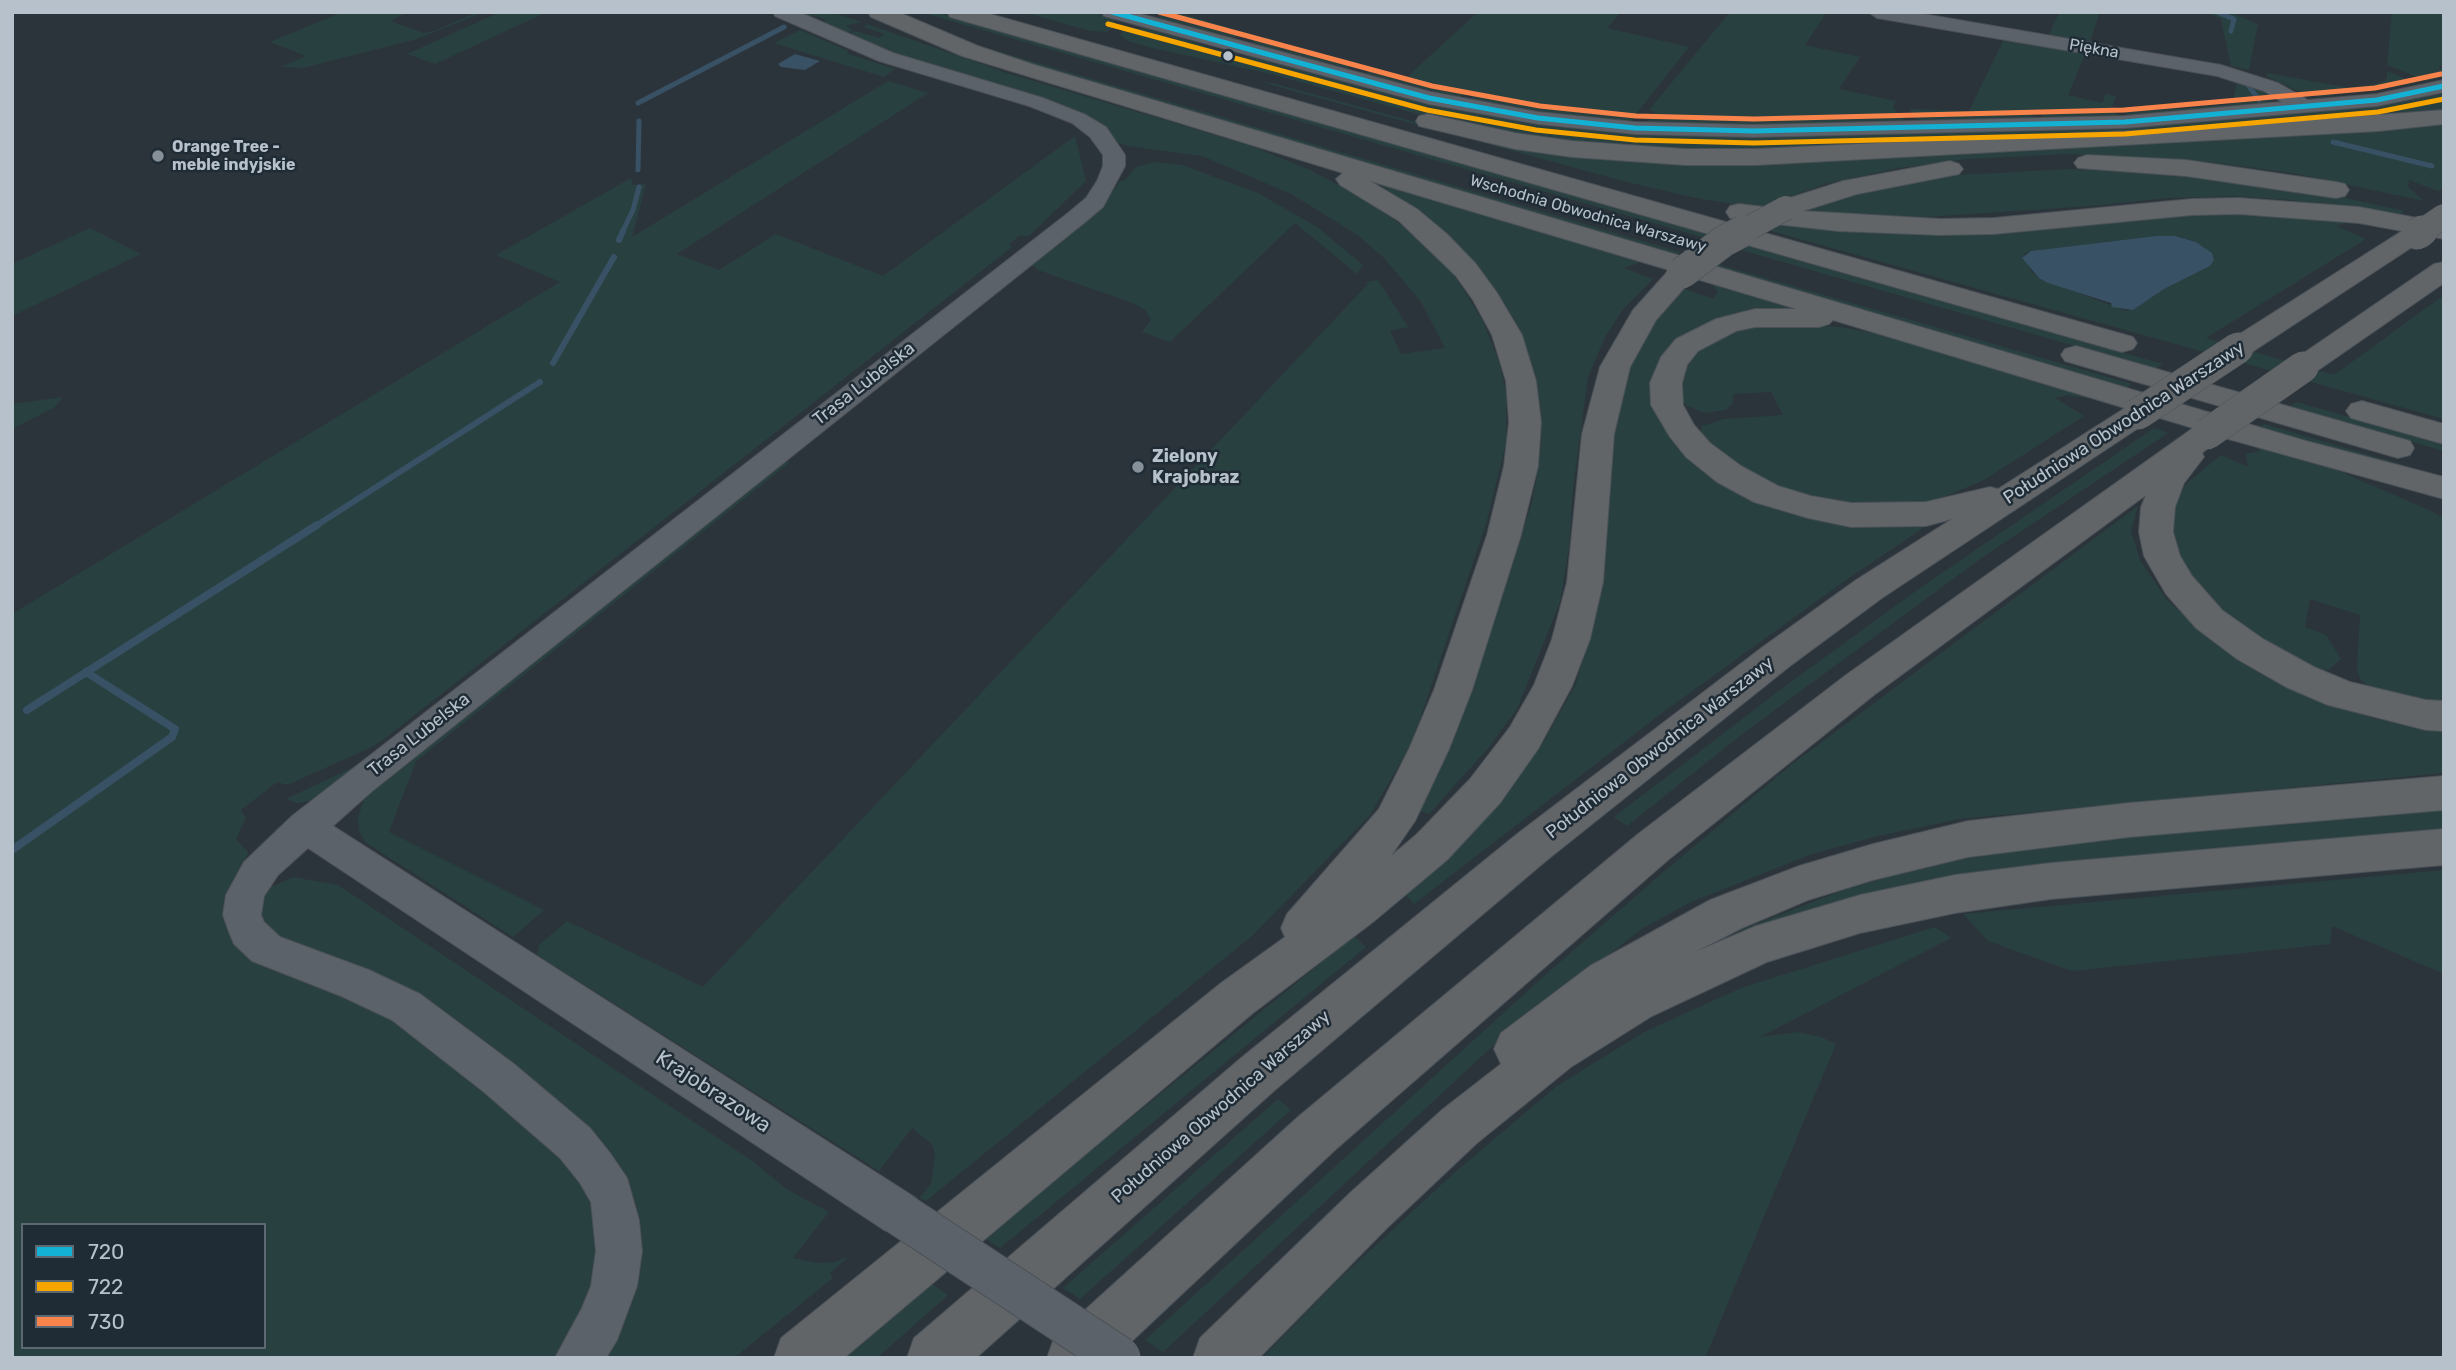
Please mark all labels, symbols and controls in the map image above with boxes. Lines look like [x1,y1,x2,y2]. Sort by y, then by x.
street label: Piękna [2068,35,2120,63]
unlabelled marker [1221,49,1235,63]
place label: Orange Tree - meble indyjskie [172,137,295,175]
marker: Orange Tree - meble indyjskie [150,148,166,164]
street label: Wschodnia Obwodnica Warszawy [1468,171,1708,257]
street label: Południowa Obwodnica Warszawy [1999,337,2249,509]
street label: Trasa Lubelska [809,338,919,430]
place label: Zielony Krajobraz [1152,446,1240,489]
marker: Zielony Krajobraz [1130,459,1146,475]
street label: Południowa Obwodnica Warszawy [1542,652,1778,844]
street label: Trasa Lubelska [364,689,474,781]
street label: Południowa Obwodnica Warszawy [1107,1006,1335,1208]
street label: Krajobrazowa [651,1046,775,1138]
legend [21,1223,266,1349]
text: 720 [88,1239,124,1264]
text: 722 [88,1274,123,1299]
text: 730 [88,1309,125,1334]

